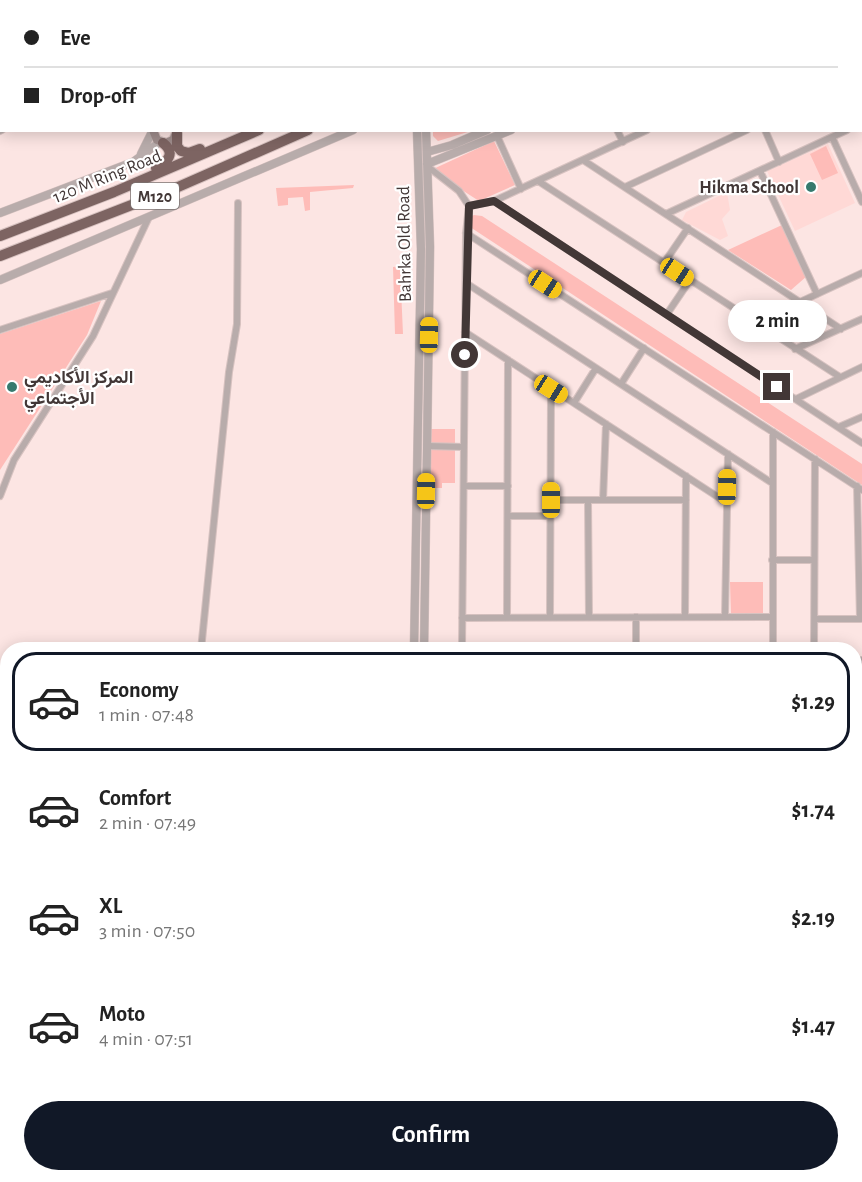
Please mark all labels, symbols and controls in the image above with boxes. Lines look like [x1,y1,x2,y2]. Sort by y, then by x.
text: Eve [60,27,91,49]
text: Drop-off [60,85,136,107]
street label: 120 M Ring Road [51,147,164,207]
place label: Hikma School [699,179,799,197]
marker: Hikma School [804,180,818,194]
road number: M120 [131,183,179,209]
street label: Bahrka Old Road [395,186,415,302]
car [657,255,697,289]
car [525,267,565,301]
callout: 2 min [728,300,826,342]
text: 2 min [755,311,800,331]
car [420,317,438,353]
route start [451,341,478,368]
place label: المركز الأكاديمي الأجتماعي [24,367,133,413]
car [531,372,571,406]
route end [763,373,790,400]
marker: المركز الأكاديمي الأجتماعي [5,380,19,394]
car [718,469,736,505]
car [417,473,435,509]
car [542,482,560,518]
icon: car [27,675,81,729]
text: Economy [99,679,179,701]
text: $1.29 [791,691,835,713]
text: 1 min · 07:48 [99,705,194,725]
icon: car [27,783,81,837]
text: Comfort [99,787,171,809]
text: $1.74 [792,799,835,821]
text: 2 min · 07:49 [99,813,196,833]
icon: car [27,891,81,945]
text: XL [99,895,122,917]
text: $2.19 [791,907,835,929]
text: 3 min · 07:50 [99,921,195,941]
icon: car [27,999,81,1053]
text: Moto [99,1003,145,1025]
text: $1.47 [792,1015,835,1037]
text: 4 min · 07:51 [99,1029,193,1049]
button: Confirm [24,1101,838,1170]

